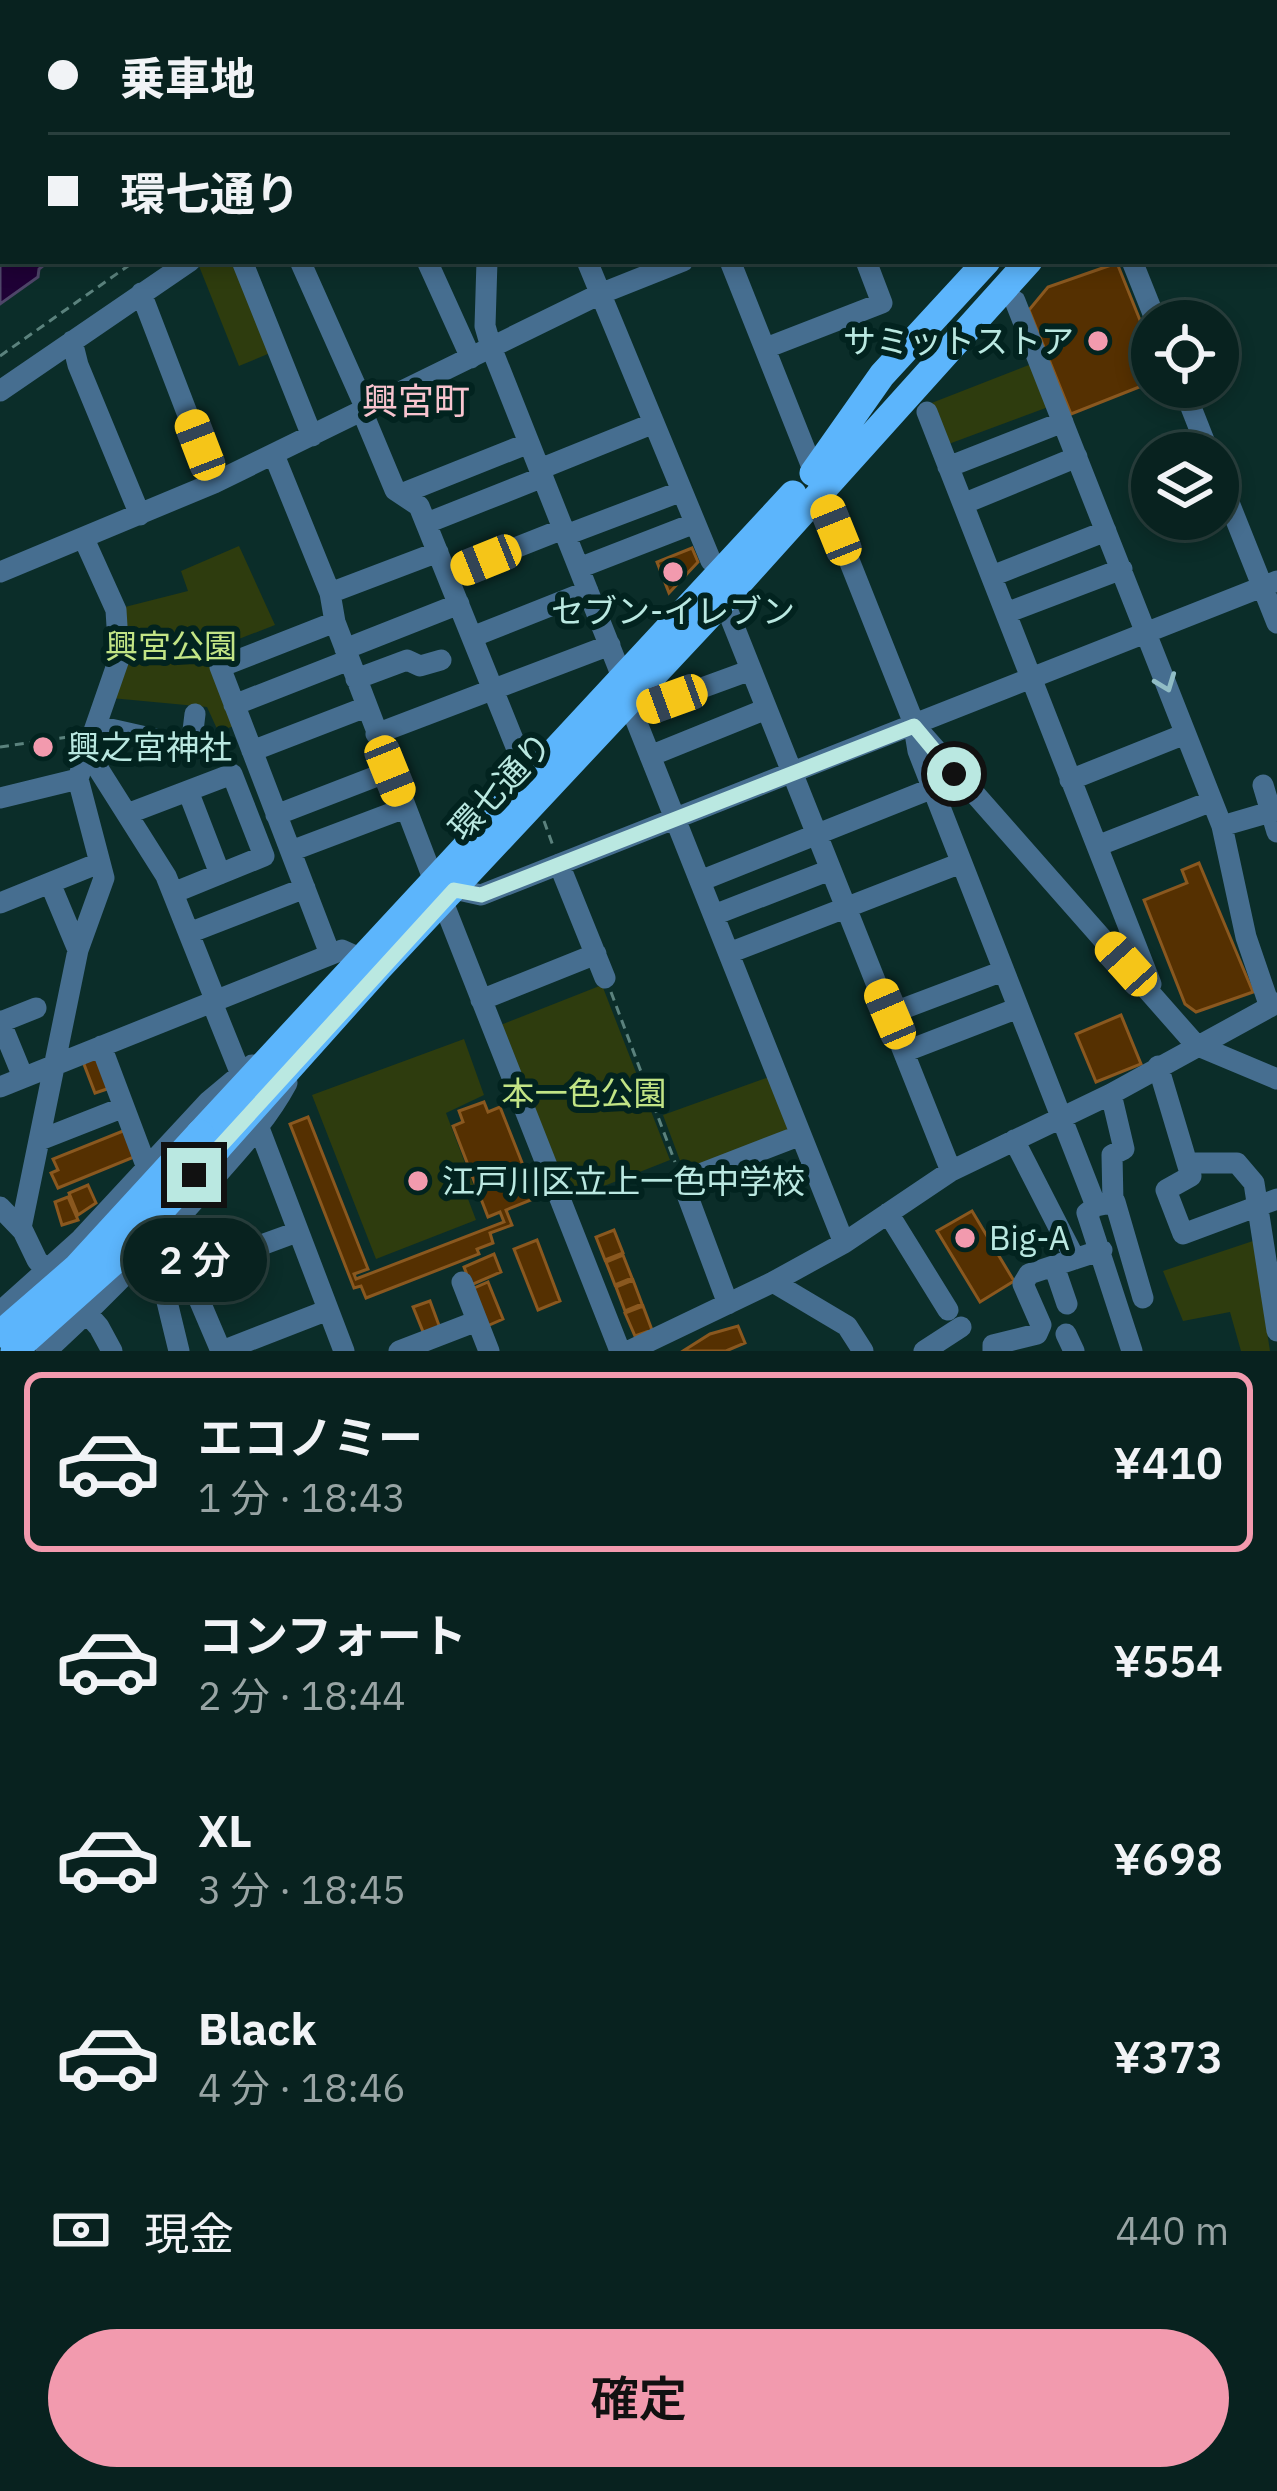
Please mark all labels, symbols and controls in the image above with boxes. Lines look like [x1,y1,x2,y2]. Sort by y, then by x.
text: 乗車地 [120,49,255,107]
text: 環七通り [120,164,300,222]
map controls [1131,300,1239,540]
button: locate [1131,300,1239,408]
place label: サミットストア [843,319,1074,362]
marker: サミットストア [1085,328,1111,354]
district label: 興宮町 [362,377,470,424]
car [170,405,230,485]
button: layers [1131,432,1239,540]
car [806,490,866,570]
car [446,530,526,590]
marker: セブン-イレブン [660,559,686,585]
place label: セブン-イレブン [551,589,795,632]
park label: 興宮公園 [105,624,237,667]
car [632,670,712,728]
one-way arrow [1152,672,1177,693]
street label: 環七通り [439,723,560,849]
place label: 興之宮神社 [67,725,232,768]
car [360,731,420,811]
marker: 興之宮神社 [30,734,56,760]
route start [927,747,981,801]
car [1089,925,1163,1003]
car [859,974,921,1054]
park label: 本一色公園 [502,1071,667,1114]
route end [167,1148,221,1202]
place label: 江戸川区立上一色中学校 [442,1159,805,1202]
marker: 江戸川区立上一色中学校 [405,1168,431,1194]
place label: Big-A [989,1216,1070,1259]
callout: 2 分 [122,1217,266,1301]
marker: Big-A [952,1225,978,1251]
text: 2 分 [159,1234,231,1285]
icon: car [54,1408,162,1516]
text: エコノミー [198,1408,423,1466]
text: ¥410 [1113,1433,1223,1491]
text: 1 分 · 18:43 [198,1472,406,1523]
icon: car [54,1606,162,1714]
text: コンフォート [198,1606,467,1664]
text: ¥554 [1113,1631,1223,1689]
text: 2 分 · 18:44 [198,1670,406,1721]
text: XL [198,1801,252,1859]
icon: car [54,1804,162,1912]
text: ¥698 [1113,1829,1223,1887]
text: 3 分 · 18:45 [198,1864,406,1915]
text: Black [198,1999,317,2057]
icon: car [54,2002,162,2110]
text: ¥373 [1113,2027,1223,2085]
text: 4 分 · 18:46 [198,2062,406,2113]
icon: cash [48,2197,114,2263]
text: 現金 [144,2204,234,2262]
text: 440 m [1116,2205,1229,2256]
button: 確定 [48,2329,1229,2467]

